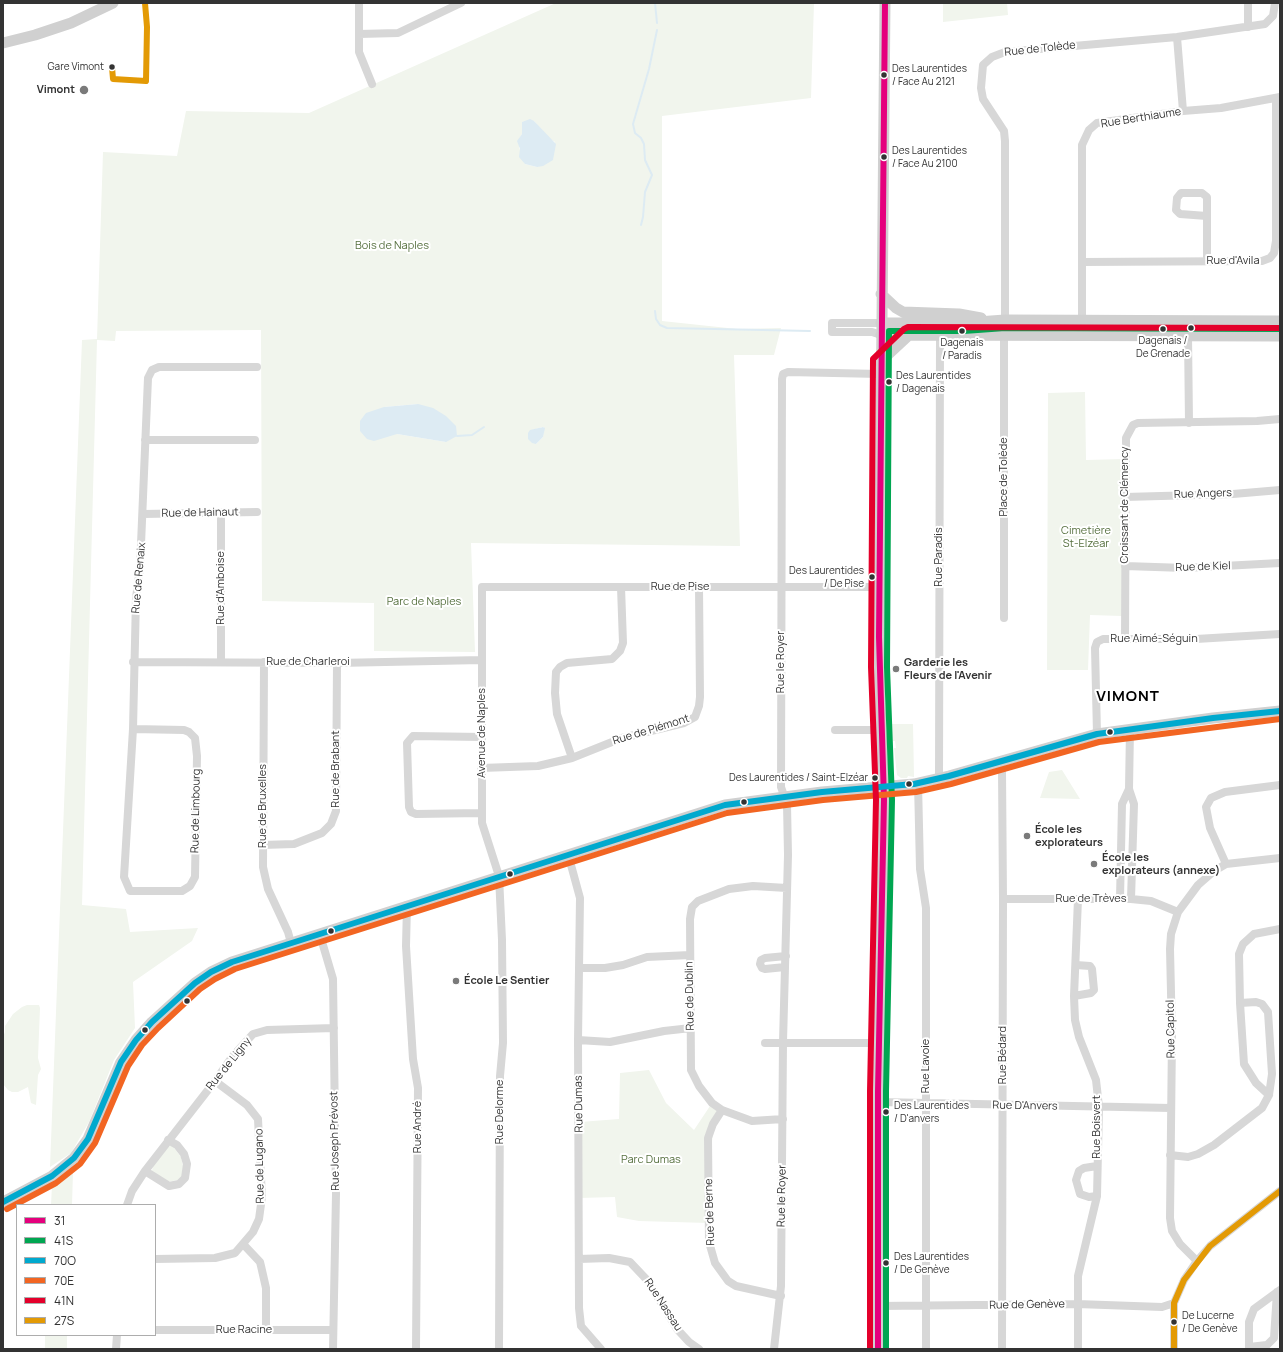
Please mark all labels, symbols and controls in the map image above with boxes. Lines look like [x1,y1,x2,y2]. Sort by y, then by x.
street label: Rue de Tolède [1004,39,1076,59]
place label: Gare Vimont [48,61,104,73]
marker: Gare Vimont [107,62,117,72]
place label: Des Laurentides / Face Au 2121 [892,63,967,86]
marker: Des Laurentides / Face Au 2121 [879,70,889,80]
place label: Vimont [37,83,75,97]
marker: Vimont [78,84,90,96]
street label: Rue Berthiaume [1100,105,1182,131]
place label: Des Laurentides / Face Au 2100 [892,145,967,168]
marker: Des Laurentides / Face Au 2100 [879,152,889,162]
park label: Bois de Naples [355,239,429,253]
street label: Rue d'Avila [1206,254,1260,268]
unlabelled marker [1186,323,1196,333]
marker: Dagenais / De Grenade [1158,324,1168,334]
marker: Dagenais / Paradis [957,326,967,336]
place label: Dagenais / De Grenade [1136,335,1190,358]
place label: Dagenais / Paradis [941,337,983,360]
place label: Des Laurentides / Dagenais [896,370,971,394]
marker: Des Laurentides / Dagenais [884,377,894,387]
street label: Place de Tolède [997,437,1011,517]
street label: Croissant de Clémency [1118,446,1132,564]
street label: Rue Angers [1174,486,1232,502]
street label: Rue de Hainaut [161,506,239,520]
park label: Cimetière St-Elzéar [1061,524,1111,550]
street label: Rue Paradis [932,527,946,587]
street label: Rue de Renaix [129,542,149,614]
street label: Rue d'Amboise [214,551,228,625]
street label: Rue de Kiel [1175,559,1231,575]
place label: Des Laurentides / De Pise [789,565,864,588]
marker: Des Laurentides / De Pise [867,572,877,582]
street label: Rue de Pise [651,580,709,594]
park label: Parc de Naples [387,595,461,609]
street label: Rue le Royer [774,631,788,693]
street label: Rue Aimé-Séguin [1110,632,1198,646]
street label: Rue de Charleroi [266,655,350,669]
place label: Garderie les Fleurs de l'Avenir [904,656,992,682]
marker: Garderie les Fleurs de l'Avenir [891,664,901,674]
street label: Avenue de Naples [475,688,489,778]
district label: VIMONT [1096,688,1160,706]
street label: Rue de Piémont [611,712,691,748]
unlabelled marker [1105,727,1115,737]
street label: Rue de Brabant [329,730,343,808]
street label: Rue de Bruxelles [256,764,270,848]
street label: Rue de Limbourg [189,769,203,853]
place label: Des Laurentides / Saint-Elzéar [729,772,868,784]
marker: Des Laurentides / Saint-Elzéar [870,773,880,783]
unlabelled marker [904,779,914,789]
unlabelled marker [739,797,749,807]
place label: École les explorateurs [1035,823,1103,849]
marker: École les explorateurs [1022,831,1032,841]
place label: École les explorateurs (annexe) [1102,851,1220,877]
marker: École les explorateurs (annexe) [1089,859,1099,869]
unlabelled marker [505,869,515,879]
street label: Rue de Trèves [1055,892,1127,906]
unlabelled marker [326,926,336,936]
street label: Rue de Dublin [683,961,697,1031]
place label: École Le Sentier [464,974,549,988]
marker: École Le Sentier [451,976,461,986]
unlabelled marker [182,996,192,1006]
street label: Rue Capitol [1164,1000,1178,1058]
unlabelled marker [140,1025,150,1035]
street label: Rue Bédard [996,1026,1010,1084]
street label: Rue de Ligny [204,1035,254,1093]
street label: Rue Lavoie [919,1039,933,1093]
street label: Rue Dumas [572,1075,586,1133]
street label: Rue Delorme [493,1080,507,1144]
street label: Rue Joseph Prévost [328,1091,342,1191]
street label: Rue Boisvert [1090,1095,1104,1159]
street label: Rue D'Anvers [992,1099,1058,1113]
place label: Des Laurentides / D'anvers [894,1100,969,1124]
street label: Rue André [411,1101,425,1153]
marker: Des Laurentides / D'anvers [881,1107,891,1117]
street label: Rue de Lugano [253,1128,267,1204]
park label: Parc Dumas [621,1153,681,1167]
street label: Rue le Royer [775,1165,789,1227]
street label: Rue de Berne [702,1178,718,1246]
legend [16,1204,156,1336]
text: 31 [54,1212,65,1229]
text: 41S [54,1232,73,1249]
place label: Des Laurentides / De Genève [894,1251,969,1274]
text: 70O [54,1252,76,1269]
marker: Des Laurentides / De Genève [881,1258,891,1268]
text: 70E [54,1272,74,1289]
street label: Rue Nassau [641,1276,685,1334]
text: 41N [54,1292,74,1309]
street label: Rue de Genève [989,1298,1065,1312]
place label: De Lucerne / De Genève [1182,1310,1237,1334]
text: 27S [54,1312,74,1329]
marker: De Lucerne / De Genève [1169,1317,1179,1327]
street label: Rue Racine [216,1323,272,1337]

